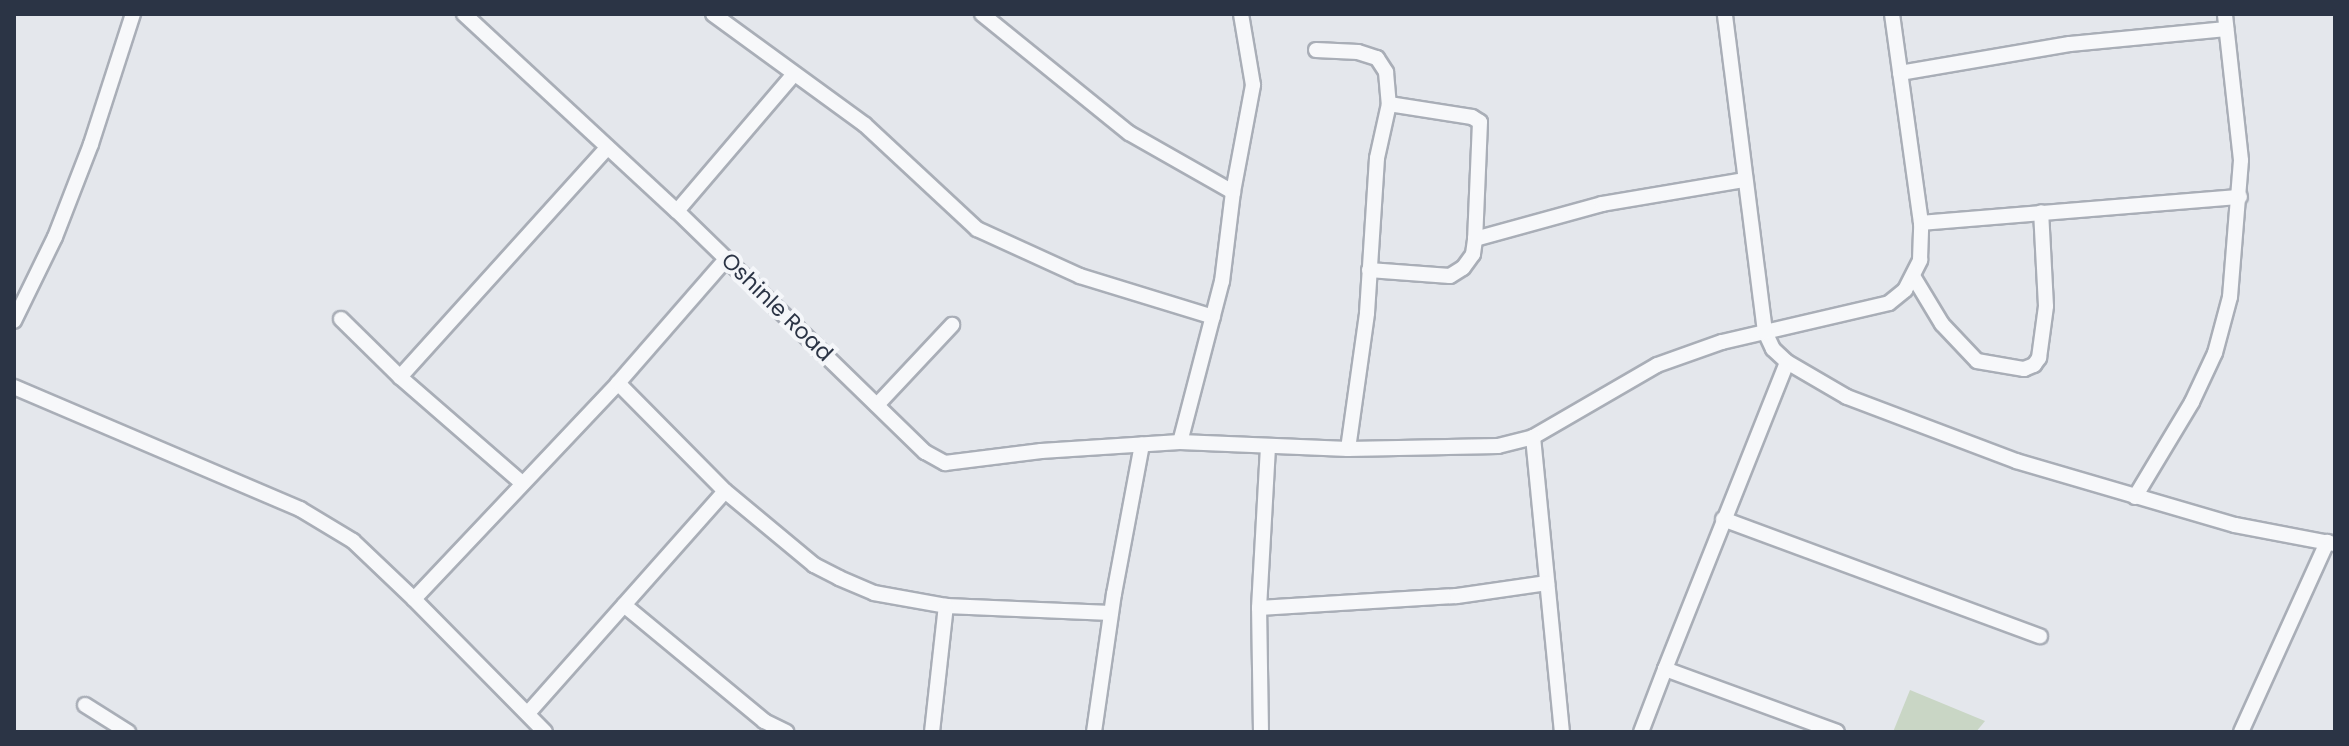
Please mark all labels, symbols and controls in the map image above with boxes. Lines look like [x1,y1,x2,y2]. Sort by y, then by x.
street label: Oshinle Road [716,247,838,367]

